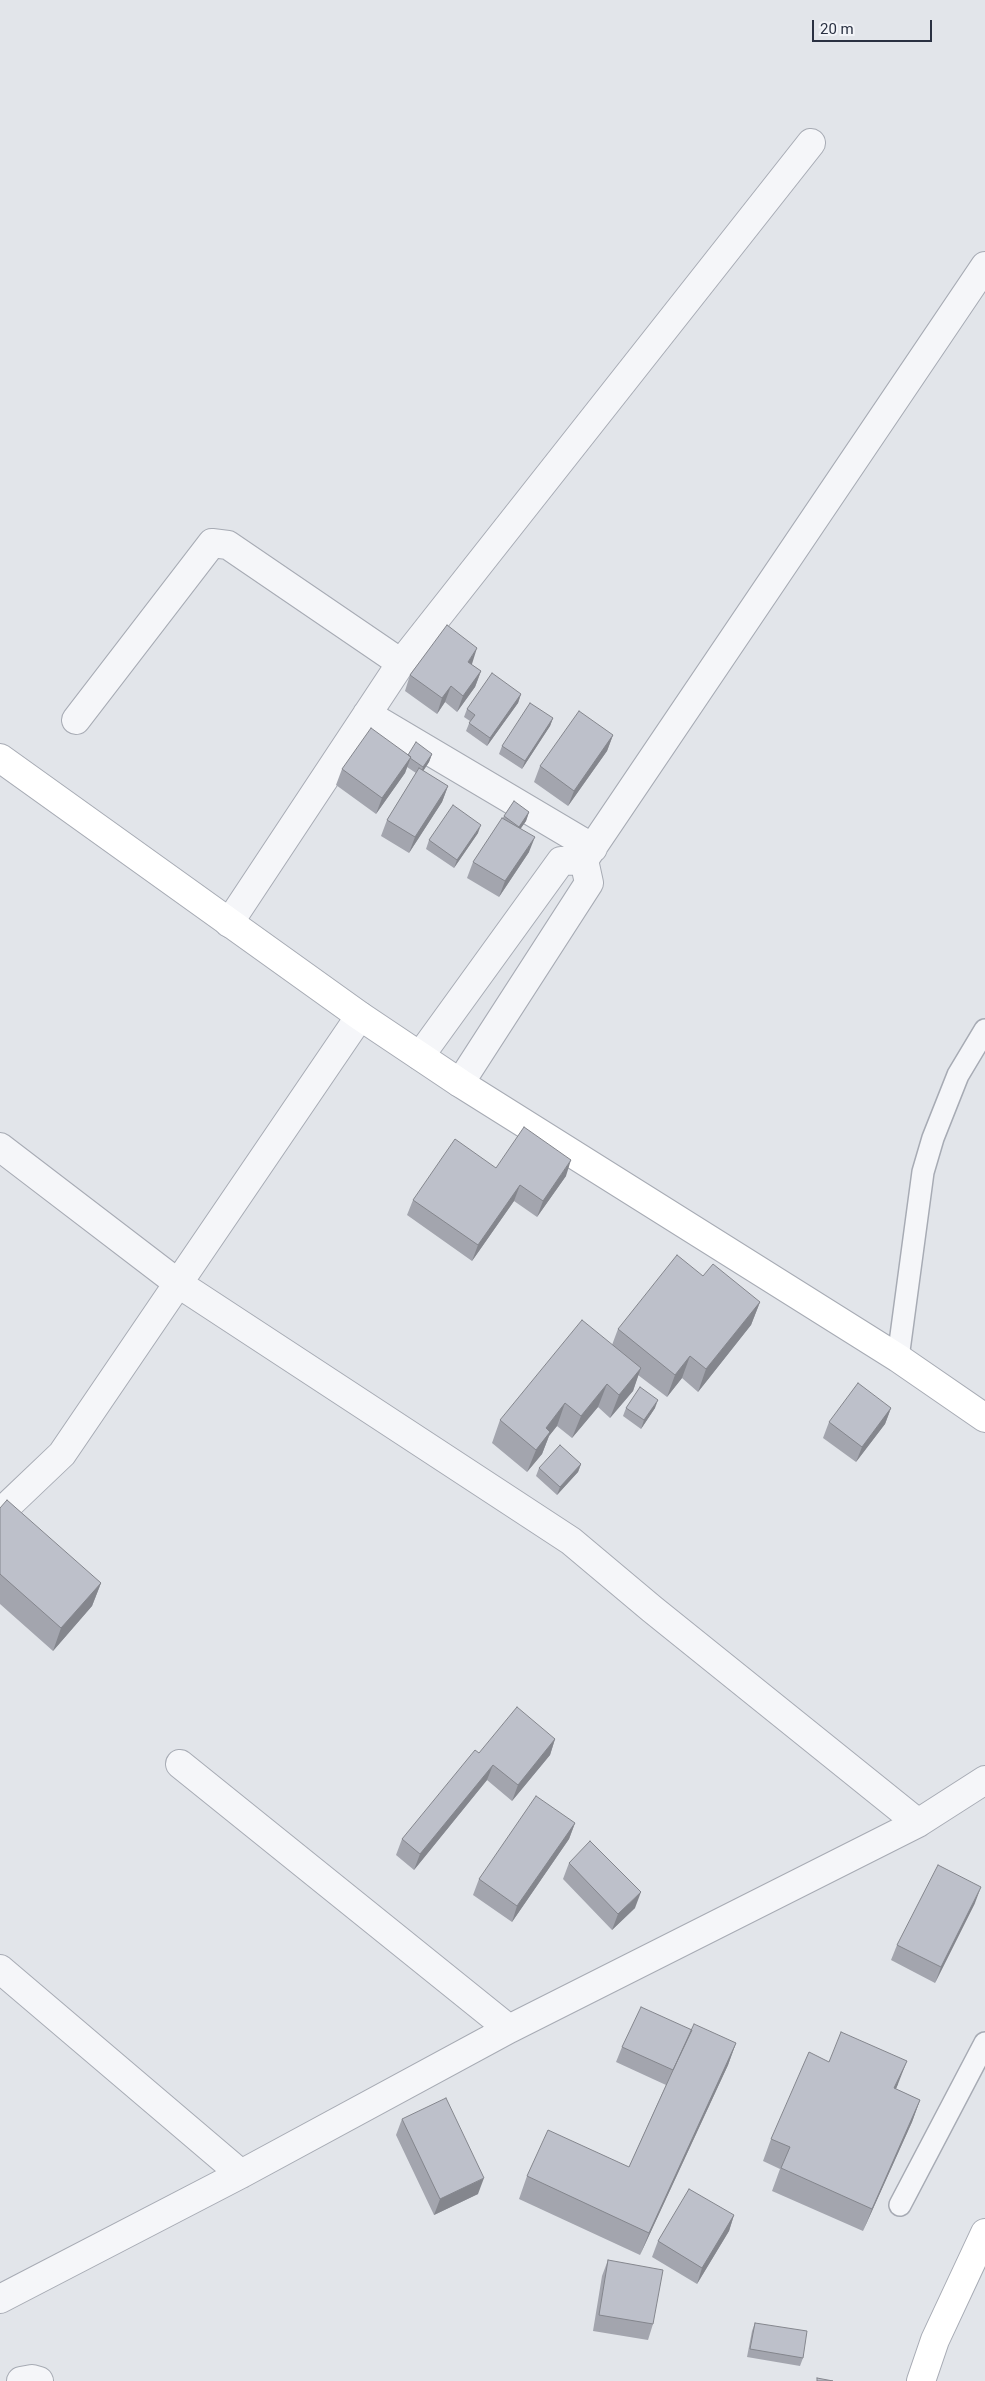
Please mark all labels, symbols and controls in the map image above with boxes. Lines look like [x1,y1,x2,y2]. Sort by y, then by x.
scale bar [815,10,935,42]
text: 20 m [820,20,854,38]

